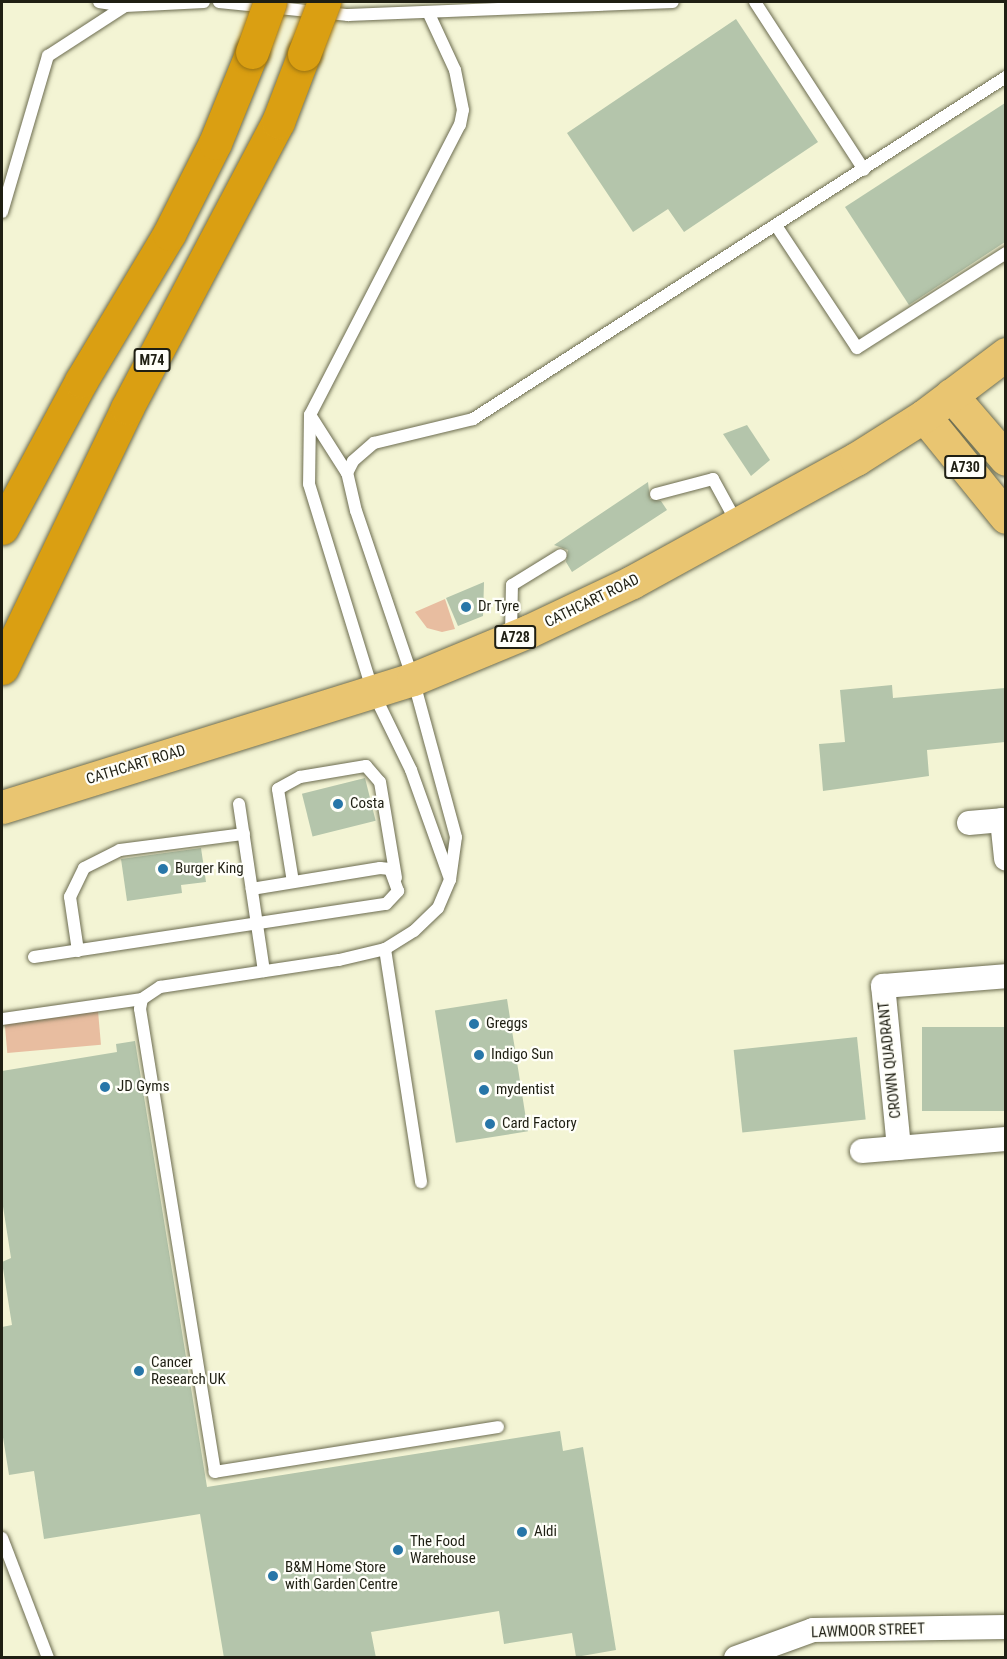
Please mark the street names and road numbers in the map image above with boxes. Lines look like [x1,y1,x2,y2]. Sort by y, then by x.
road number: M74 [132,349,172,371]
road number: A730 [944,456,986,478]
street label: CATHCART ROAD [542,570,642,632]
road number: A728 [494,626,536,648]
street label: CATHCART ROAD [84,741,188,789]
street label: CROWN QUADRANT [875,1001,905,1119]
street label: LAWMOOR STREET [811,1620,925,1642]

